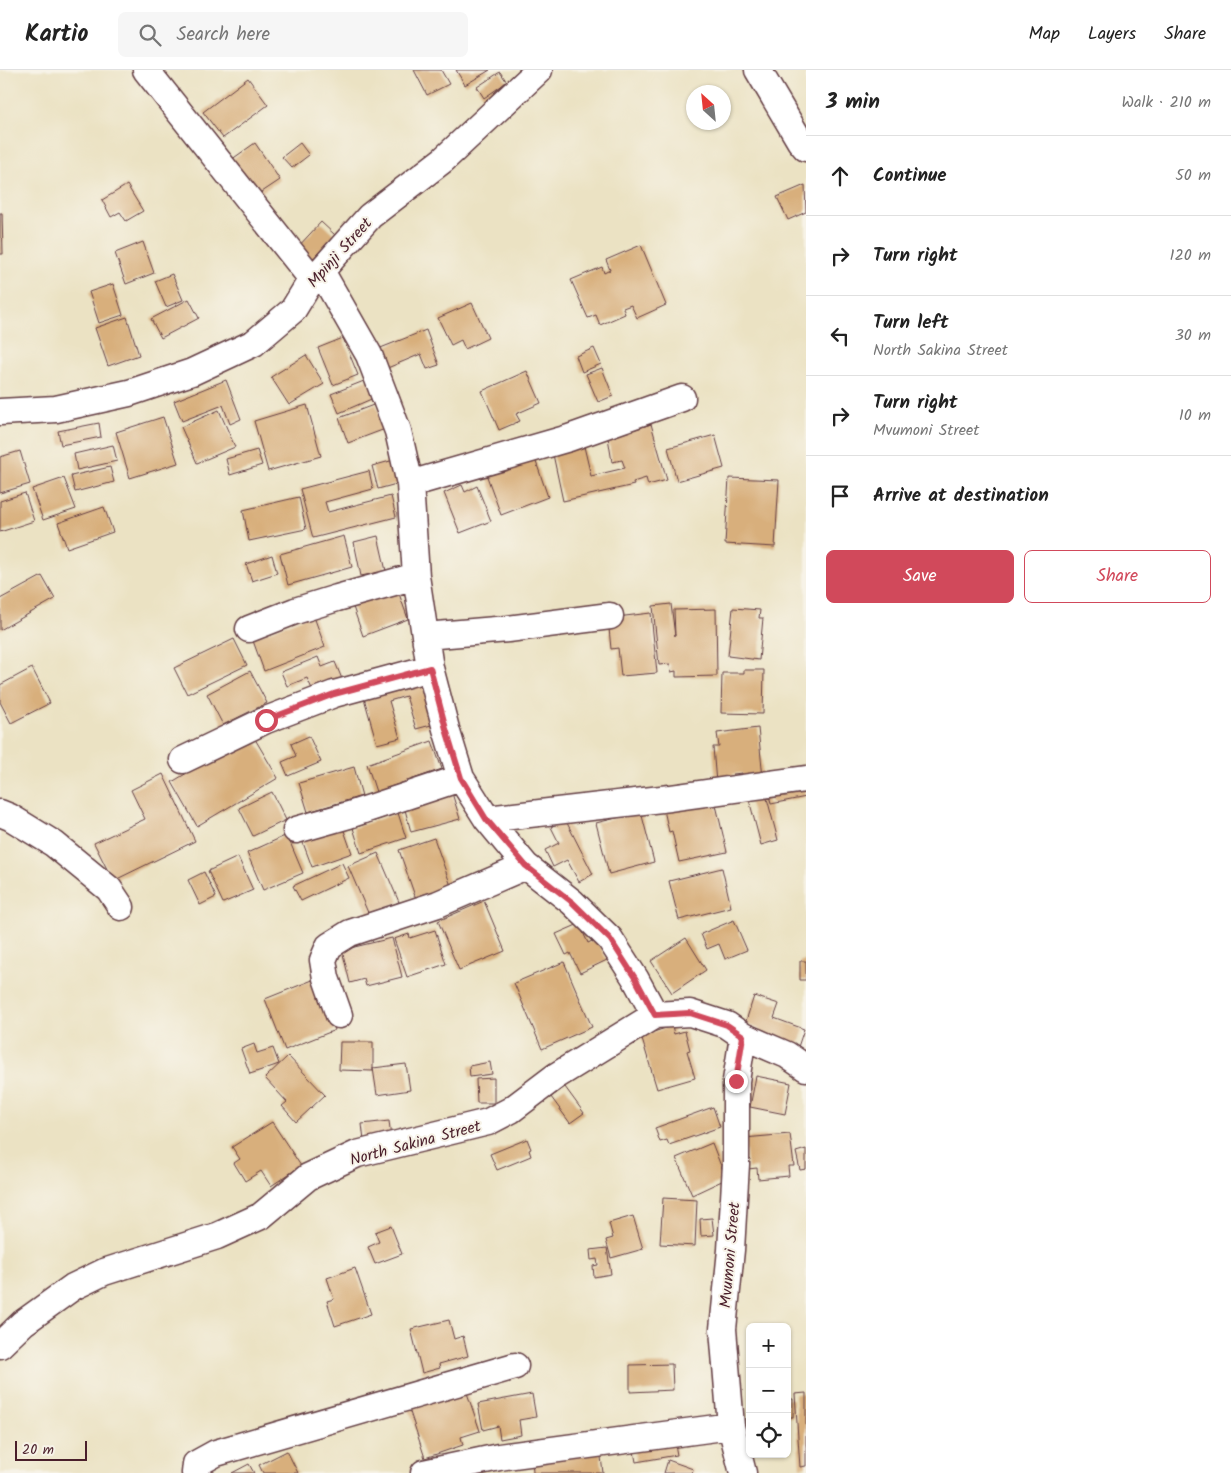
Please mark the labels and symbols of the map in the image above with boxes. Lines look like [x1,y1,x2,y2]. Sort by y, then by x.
north arrow [686,85,731,130]
street label: Mpinji Street [302,212,379,294]
route start [255,709,278,732]
route end [725,1070,748,1093]
street label: North Sakina Street [347,1114,485,1173]
street label: Mvumoni Street [713,1200,748,1309]
scale bar [15,1438,88,1461]

